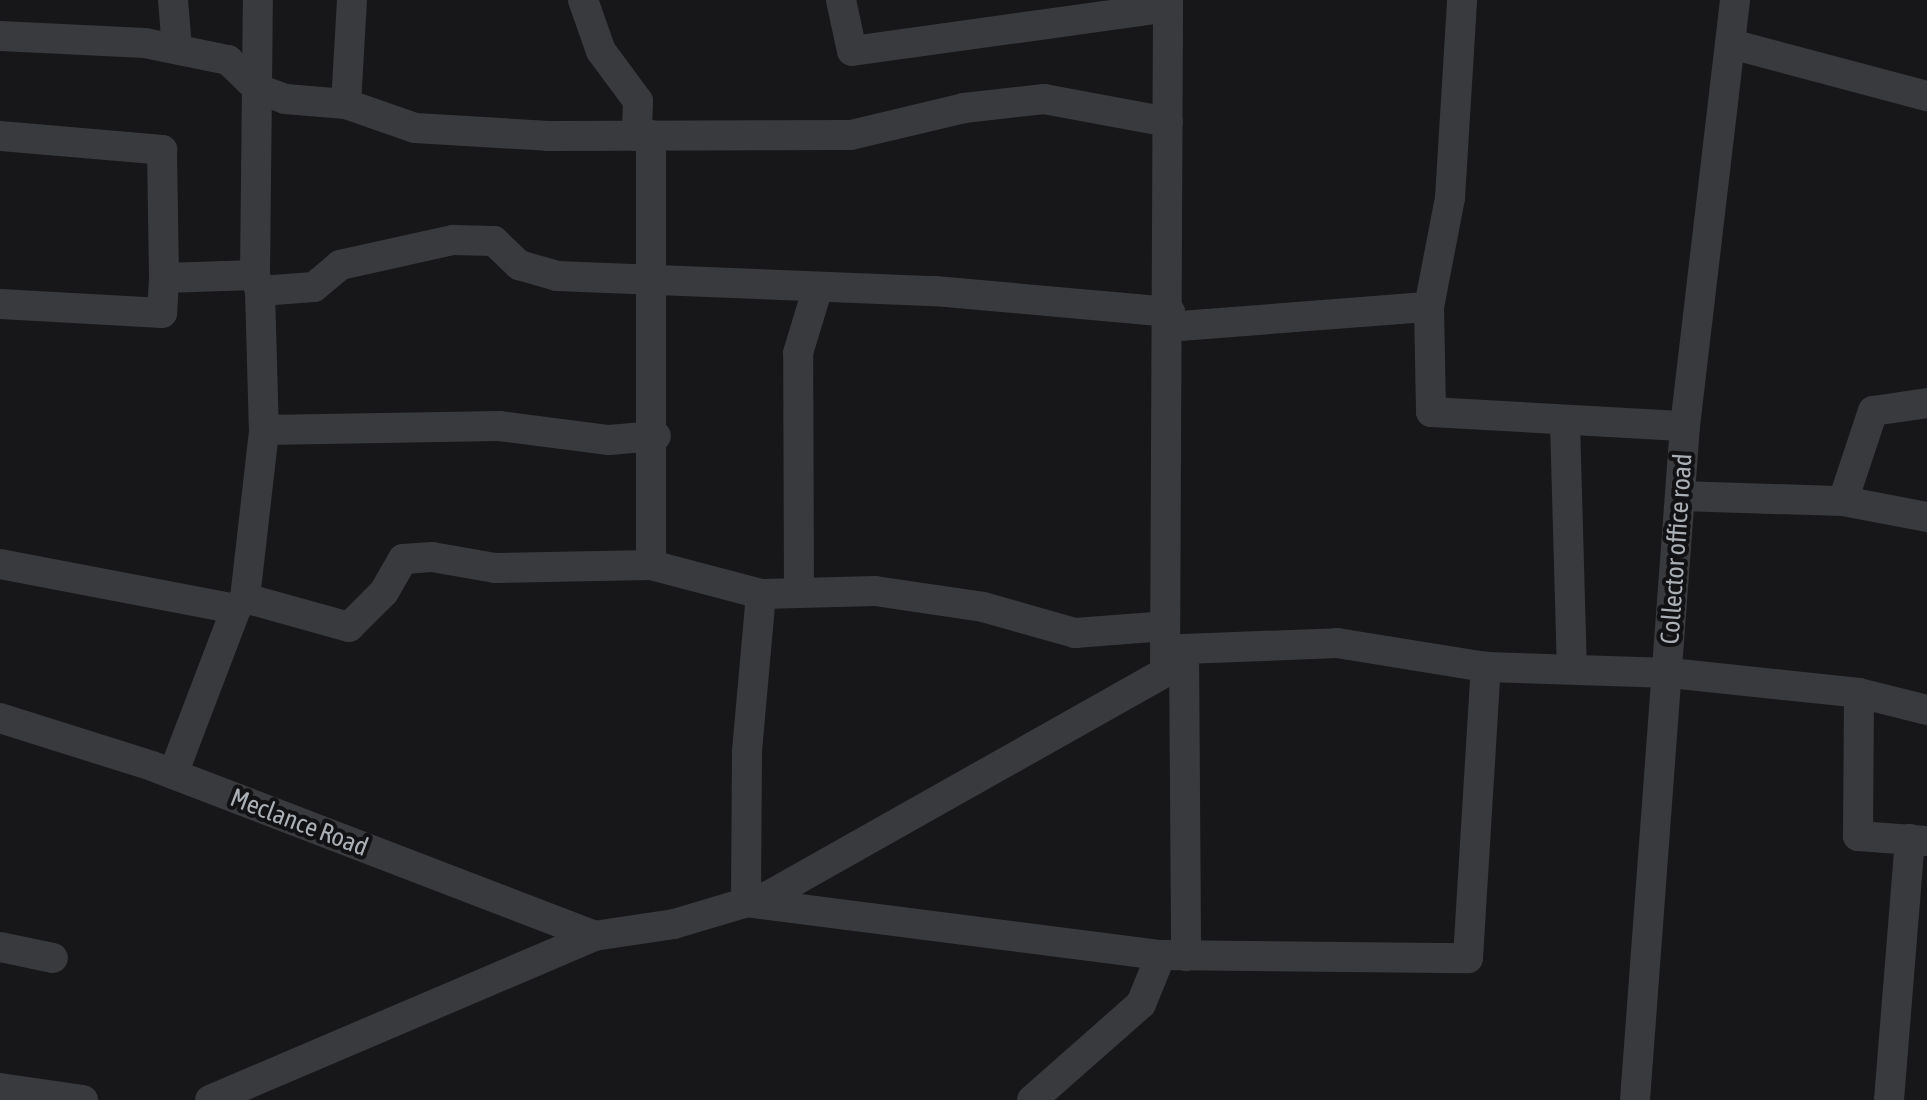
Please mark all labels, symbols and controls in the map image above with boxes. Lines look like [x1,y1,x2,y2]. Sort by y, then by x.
street label: Collector office road [1655,453,1699,645]
street label: Meclance Road [226,782,372,864]

